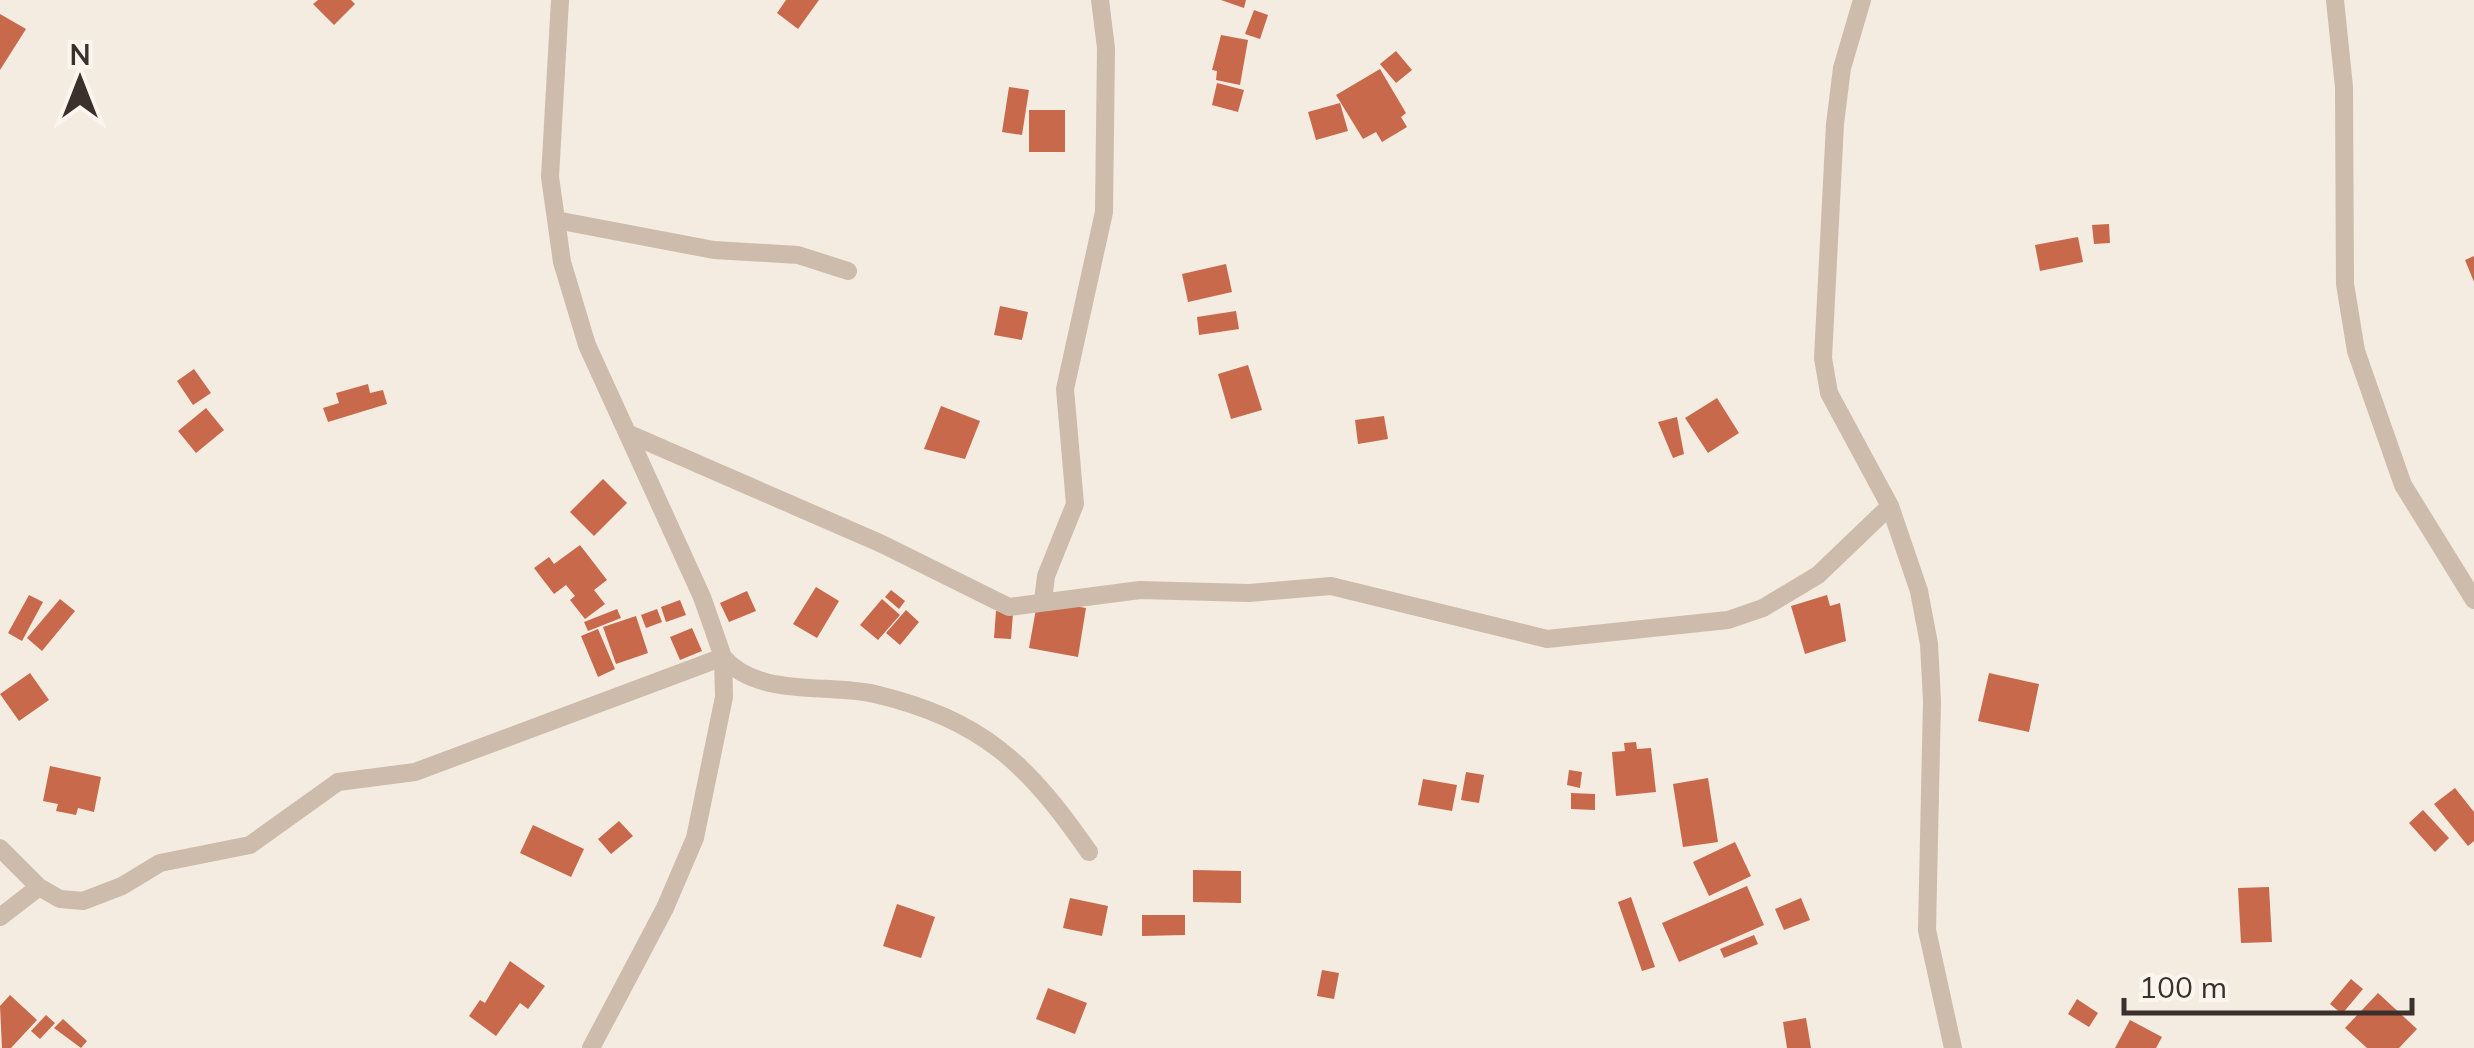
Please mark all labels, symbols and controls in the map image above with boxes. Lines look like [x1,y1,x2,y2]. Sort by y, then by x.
north arrow [30,30,130,130]
text: N [69,37,91,72]
scale bar [2124,953,2412,1015]
text: 100 m [2139,968,2227,1006]

